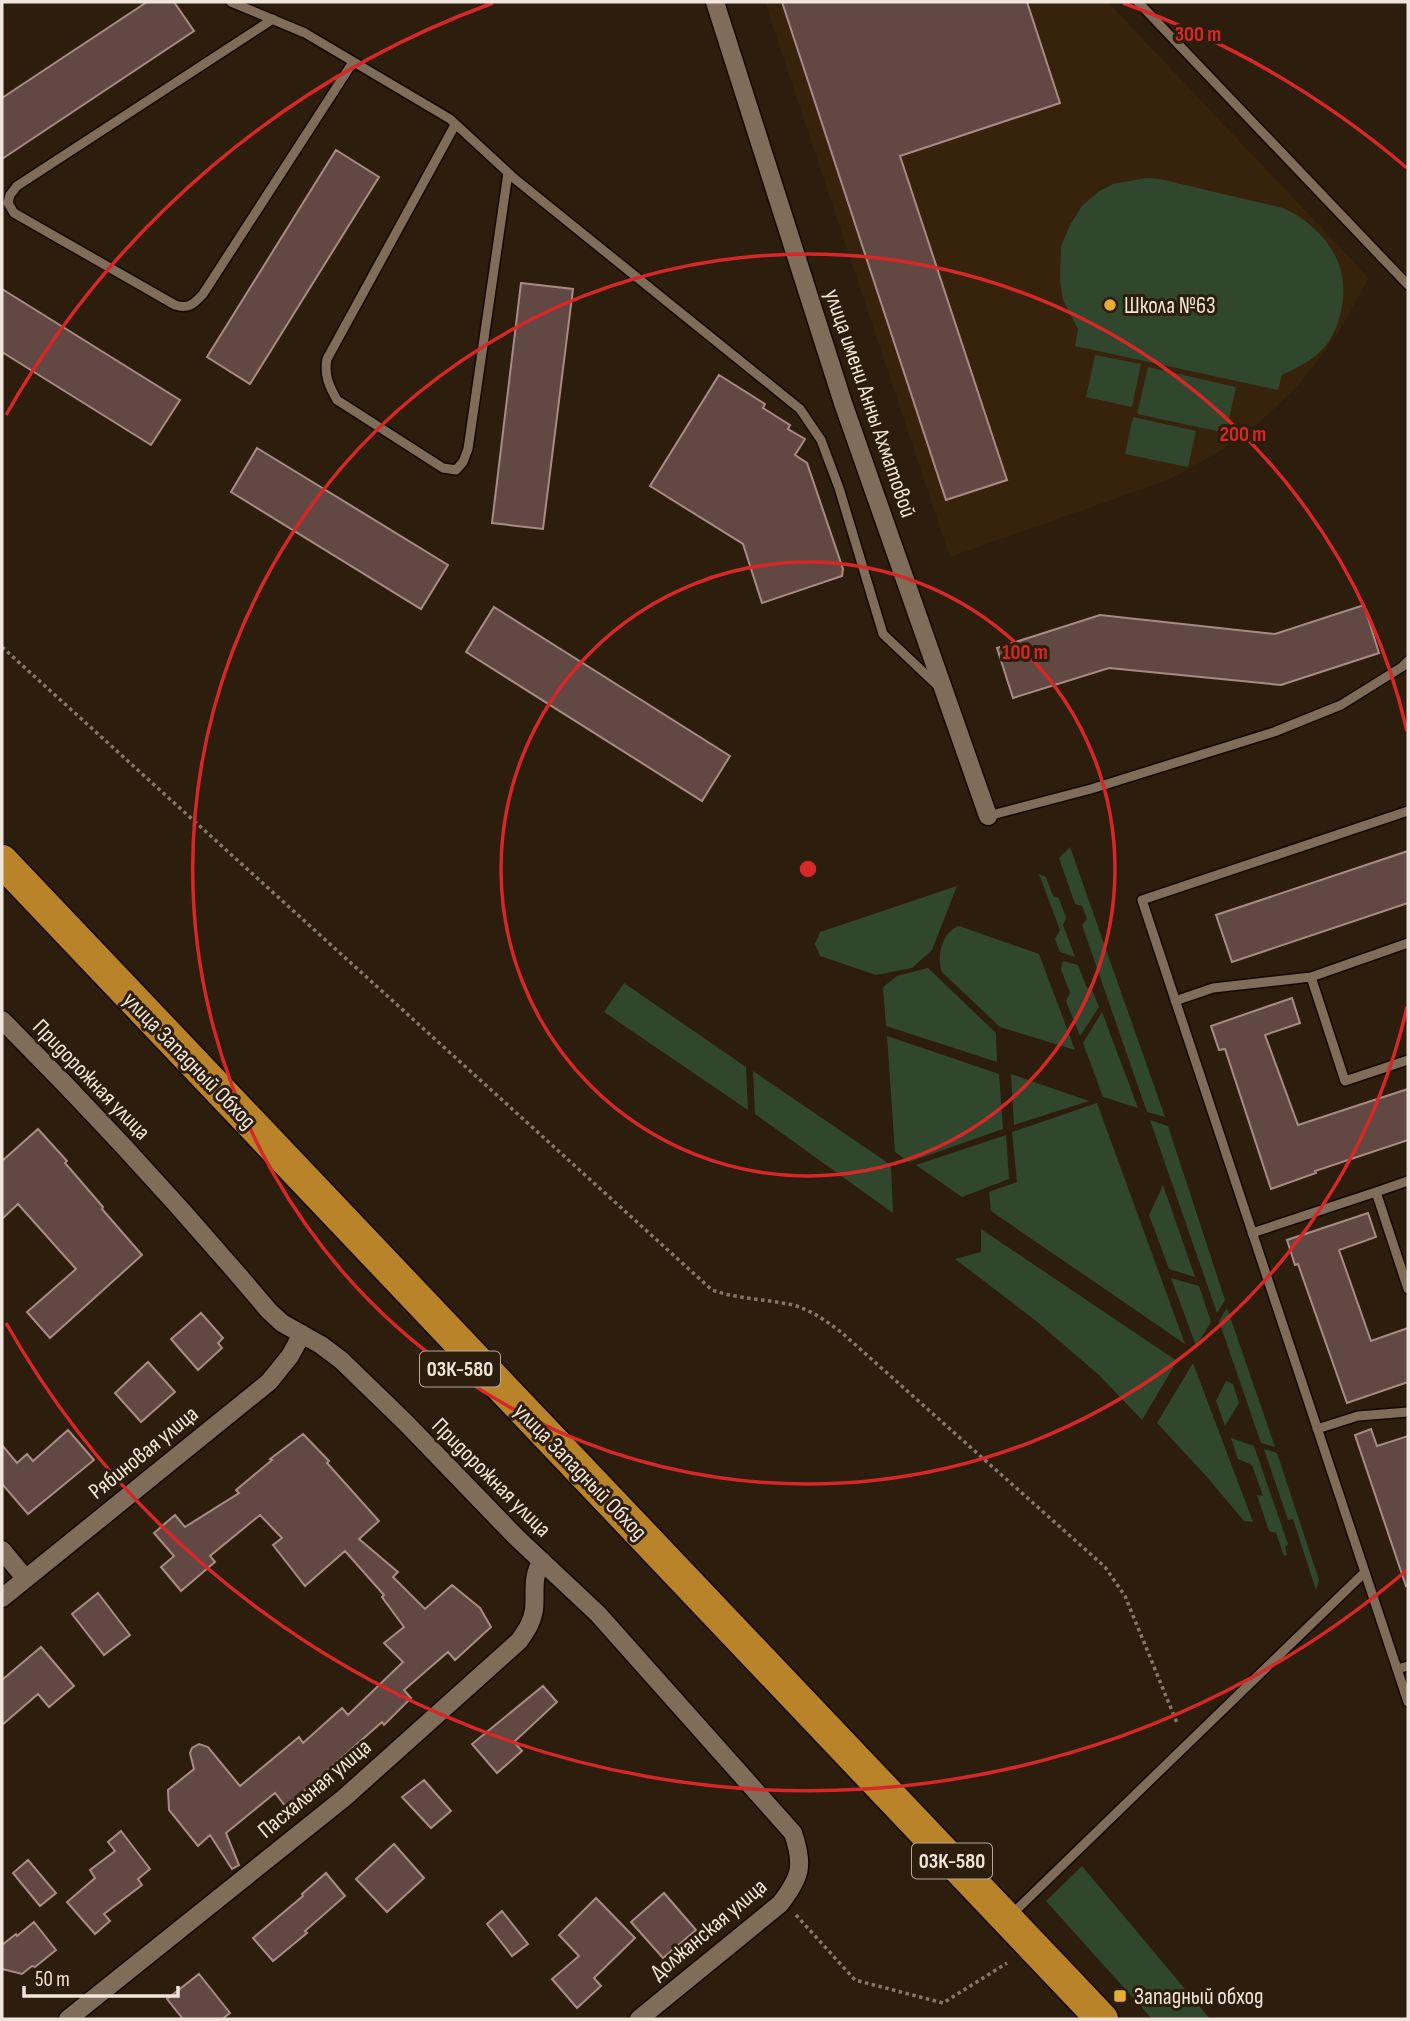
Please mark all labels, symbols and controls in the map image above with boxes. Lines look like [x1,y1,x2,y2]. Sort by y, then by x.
text: 300 m [1175,22,1221,47]
street label: улица имени Анны Ахматовой [818,285,922,521]
place label: Школа №63 [1124,292,1216,320]
marker: Школа №63 [1102,297,1118,313]
text: 200 m [1220,422,1266,447]
text: 100 m [1002,640,1048,665]
centre of rings [796,857,820,881]
street label: улица Западный Обход [117,986,262,1135]
street label: Придорожная улица [27,1013,156,1146]
road number: 03К-580 [420,1352,500,1386]
street label: улица Западный Обход [508,1397,653,1546]
street label: Рябиновая улица [83,1400,204,1506]
street label: Придорожная улица [426,1412,557,1543]
street label: Пасхальная улица [252,1733,377,1844]
road number: 03К-580 [912,1843,992,1878]
street label: Должанская улица [645,1873,773,1987]
scale bar [24,1954,178,1998]
text: 50 m [35,1967,70,1992]
place label: Западный обход [1134,1983,1264,2011]
marker: Западный обход [1112,1988,1128,2004]

